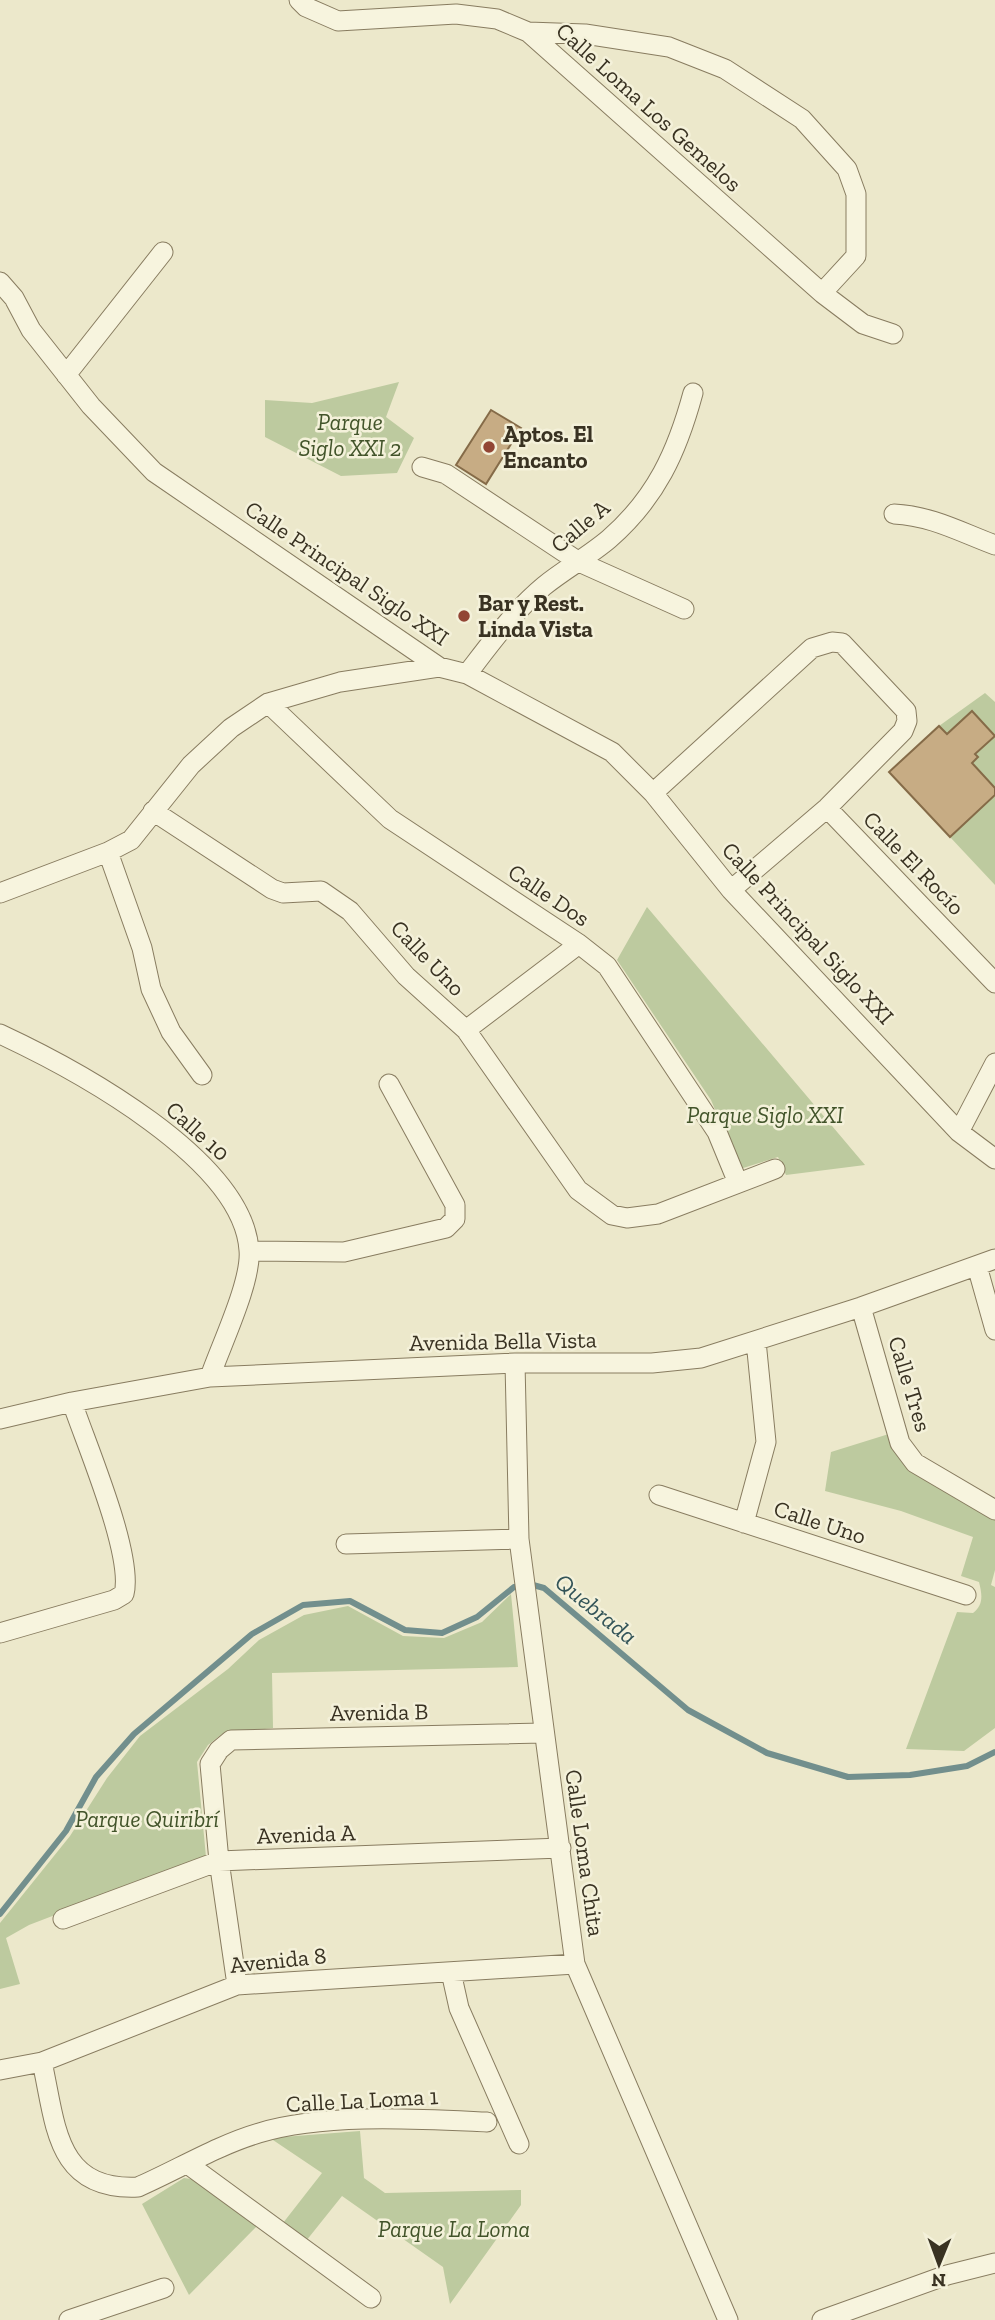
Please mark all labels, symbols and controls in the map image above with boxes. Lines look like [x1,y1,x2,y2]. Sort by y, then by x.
street label: Calle Loma Los Gemelos [551,16,747,198]
park label: Parque Siglo XXI 2 [298,408,402,462]
place label: Aptos. El Encanto [503,420,594,474]
marker: Aptos. El Encanto [481,439,497,455]
street label: Calle A [545,493,616,559]
street label: Calle Principal Siglo XXI [240,494,454,652]
place label: Bar y Rest. Linda Vista [478,589,593,643]
marker: Bar y Rest. Linda Vista [456,608,472,624]
street label: Calle El Rocío [857,805,971,921]
street label: Calle Principal Siglo XXI [716,836,900,1030]
street label: Calle Dos [503,858,595,932]
street label: Calle Uno [385,914,471,1002]
street label: Calle 10 [160,1095,236,1167]
park label: Parque Siglo XXI [686,1101,844,1129]
street label: Avenida Bella Vista [409,1325,597,1357]
street label: Calle Tres [882,1333,938,1435]
street label: Calle Uno [770,1494,870,1550]
water label: Quebrada [549,1567,643,1650]
street label: Avenida B [330,1697,428,1727]
street label: Calle Loma Chita [559,1768,611,1938]
park label: Parque Quiribrí [75,1805,220,1833]
street label: Avenida A [256,1818,357,1850]
street label: Avenida 8 [228,1941,328,1979]
street label: Calle La Loma 1 [285,2082,439,2118]
park label: Parque La Loma [378,2215,530,2243]
north arrow [904,2229,974,2299]
text: N [931,2269,946,2292]

